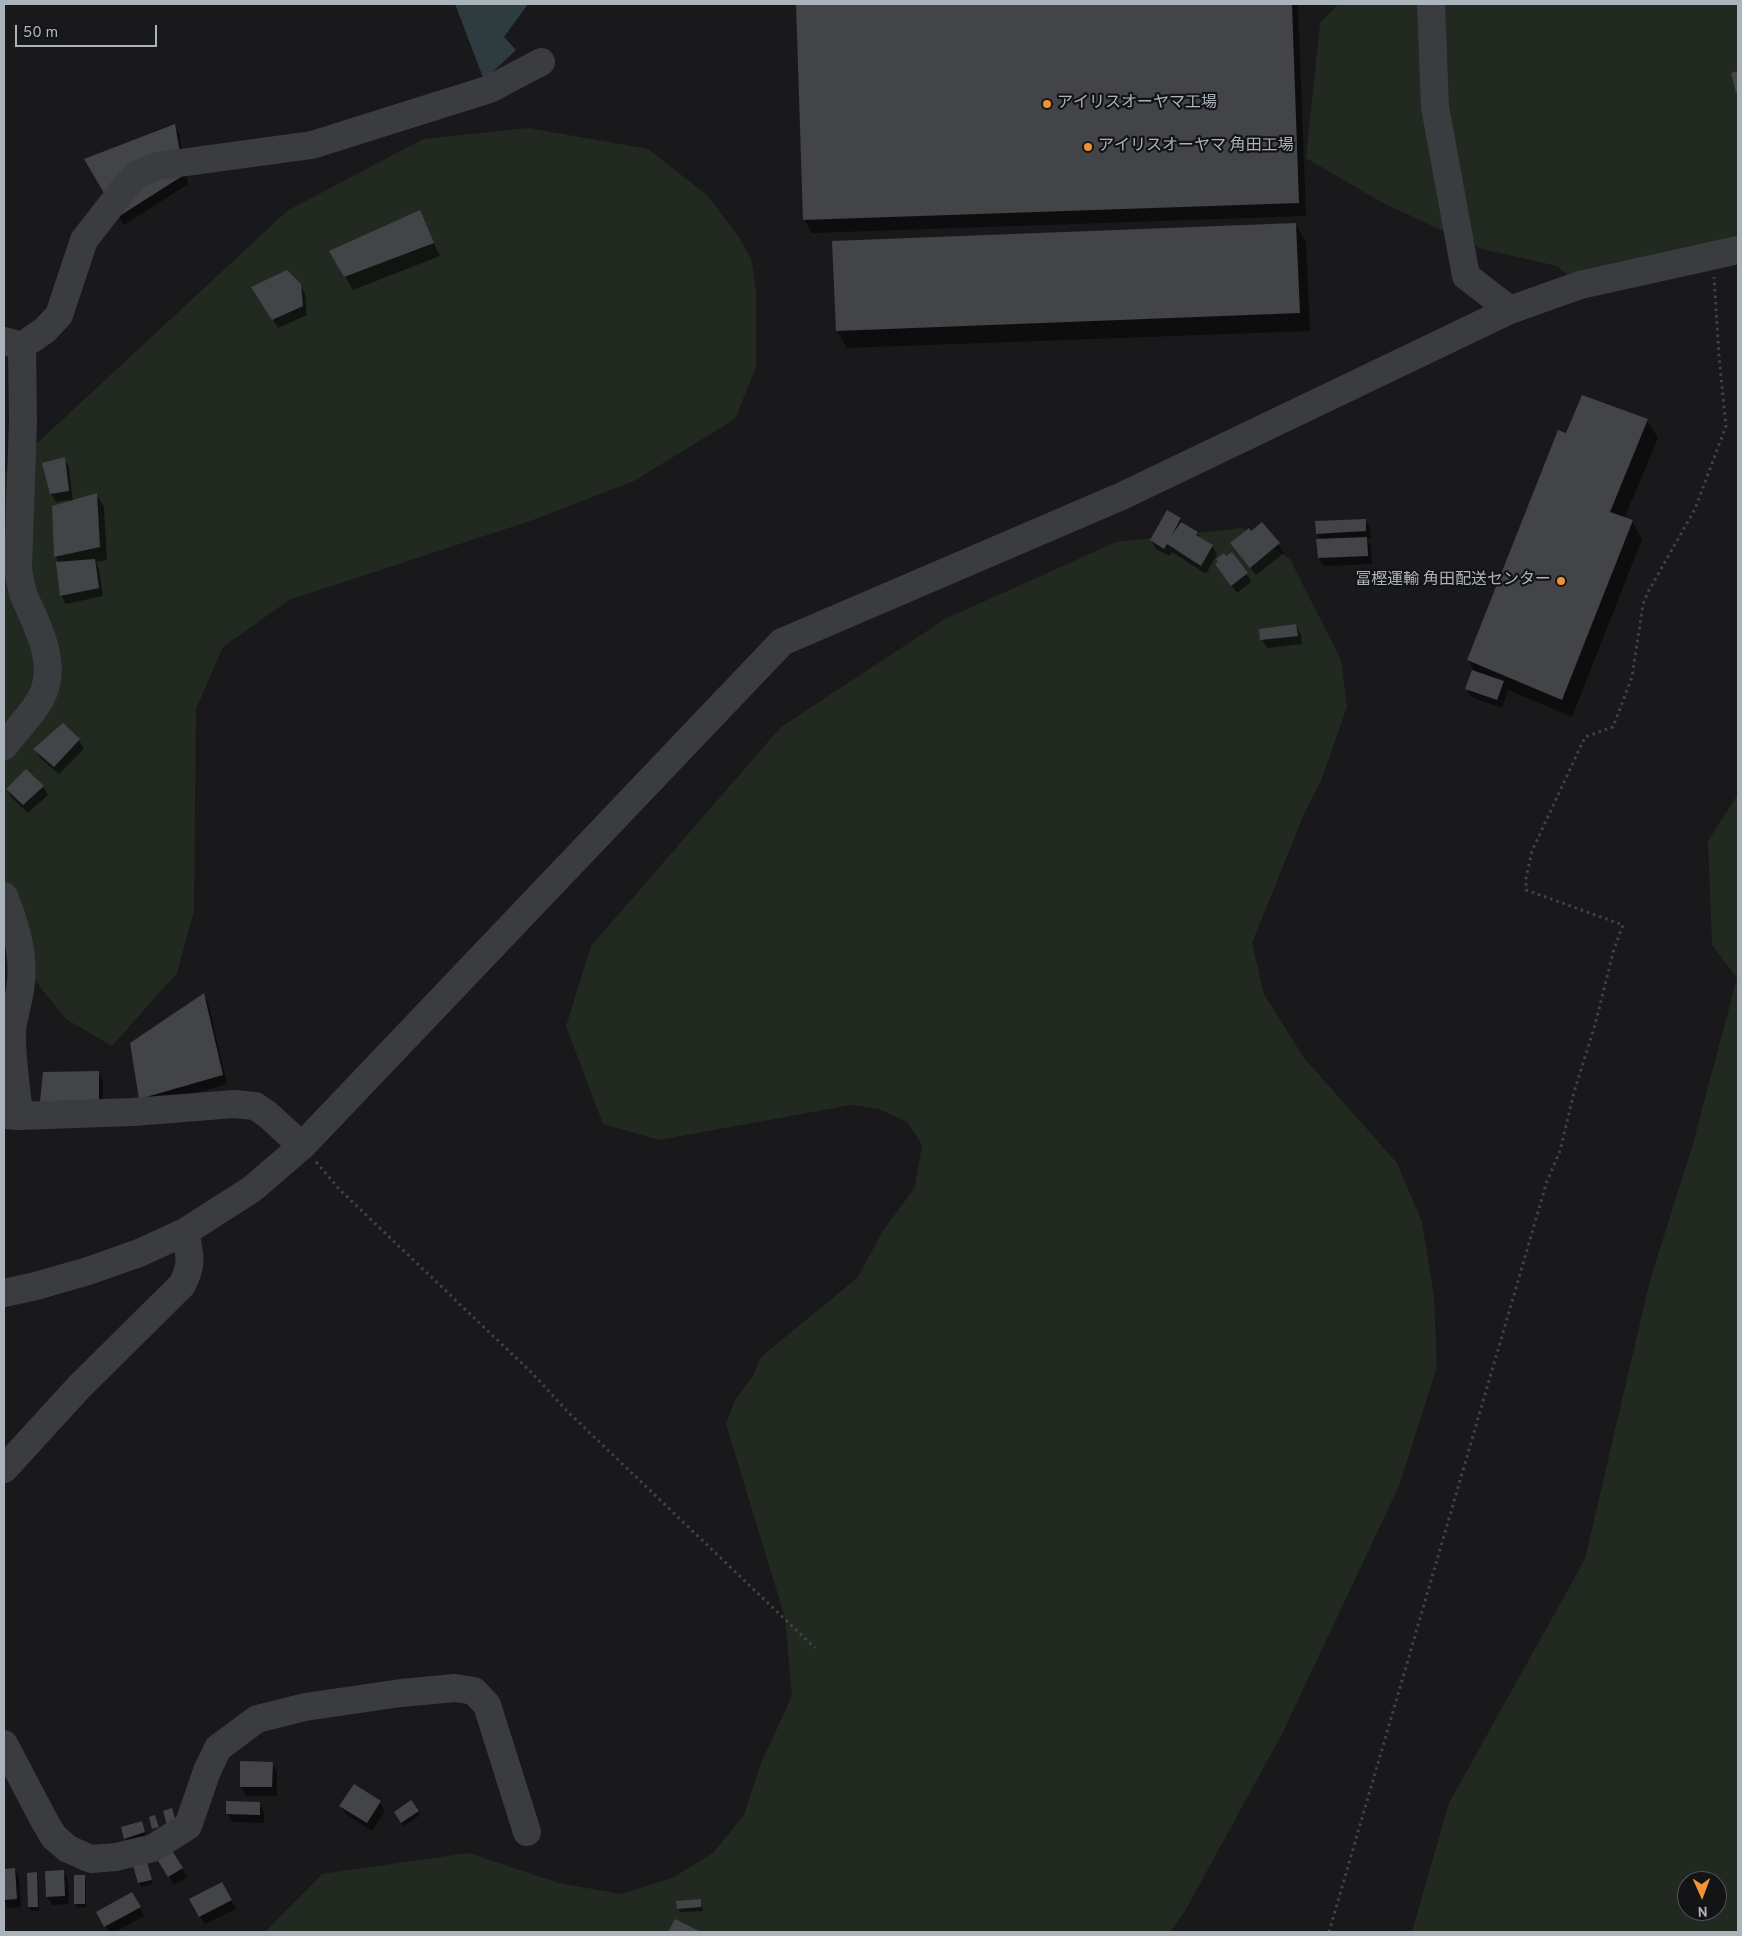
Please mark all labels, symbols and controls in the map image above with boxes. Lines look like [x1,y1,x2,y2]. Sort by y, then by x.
scale bar [18,15,160,47]
text: 50 m [23,24,58,43]
place label: アイリスオーヤマ工場 [1057,94,1217,114]
marker: アイリスオーヤマ工場 [1041,98,1053,110]
place label: アイリスオーヤマ 角田工場 [1098,137,1294,157]
marker: アイリスオーヤマ 角田工場 [1082,141,1094,153]
place label: 冨樫運輸 角田配送センター [1355,571,1551,591]
marker: 冨樫運輸 角田配送センター [1555,575,1567,587]
north arrow [1677,1871,1727,1921]
text: N [1697,1902,1708,1919]

